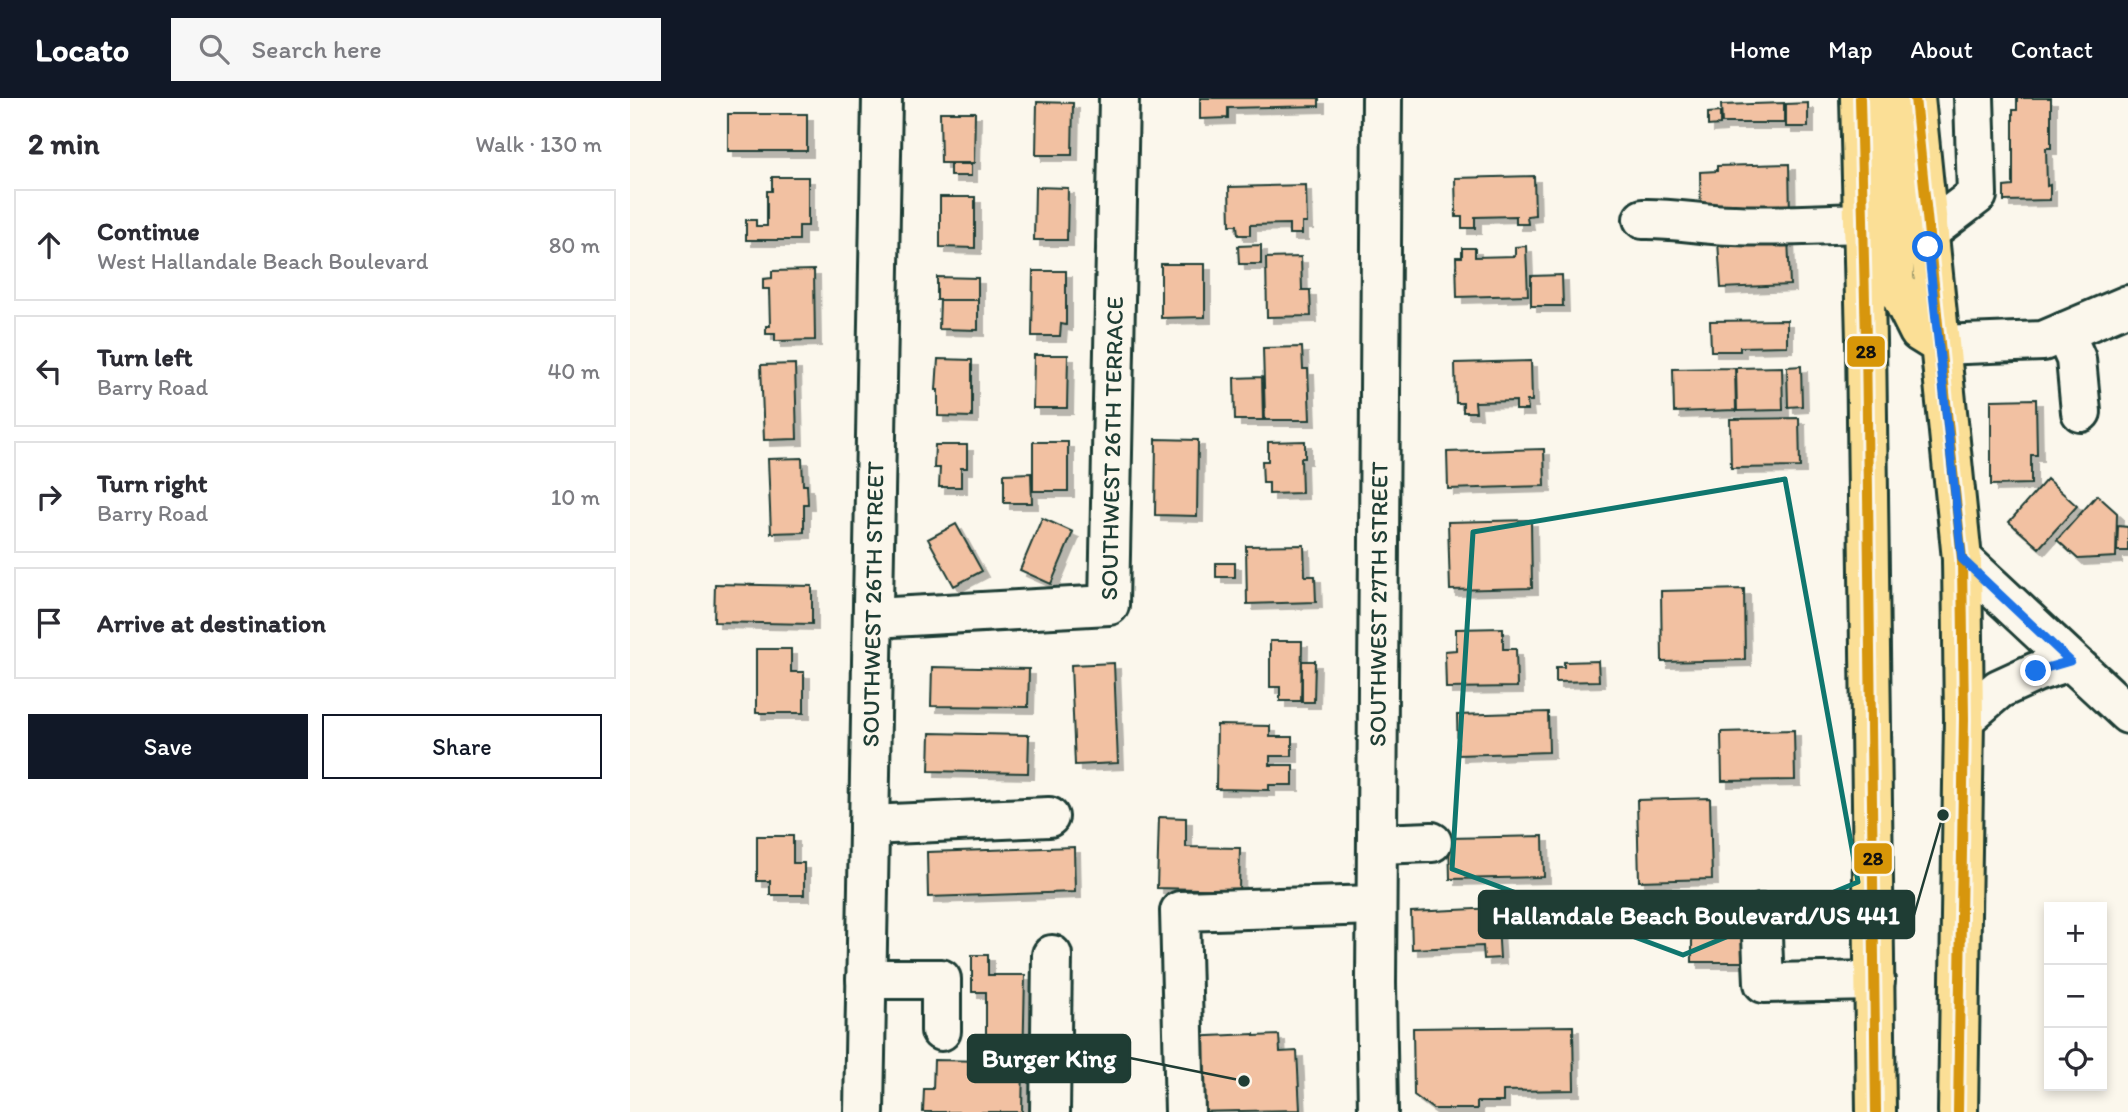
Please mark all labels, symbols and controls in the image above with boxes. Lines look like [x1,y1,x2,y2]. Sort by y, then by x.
search box [171,18,661,81]
text: Locato [35,30,129,69]
icon: search [195,30,233,68]
text: Search here [251,33,382,65]
text: Home [1730,35,1790,64]
text: Map [1828,35,1872,64]
text: About [1910,35,1973,64]
text: Contact [2011,35,2093,64]
text: 2 min [28,125,99,162]
text: Walk · 130 m [475,130,602,158]
text: Continue [97,215,200,247]
icon: ahead [30,226,68,264]
text: 80 m [549,231,600,259]
route start [1912,231,1943,262]
text: West Hallandale Beach Boulevard [97,247,429,275]
street label: SOUTHWEST 26TH TERRACE [1094,296,1129,601]
line badge: 28 [1846,335,1886,368]
text: 28 [1856,340,1877,363]
text: Turn left [97,341,193,373]
icon: left [30,352,68,390]
text: 40 m [547,357,600,385]
text: Barry Road [97,373,208,401]
street label: SOUTHWEST 26TH STREET [855,460,890,747]
street label: SOUTHWEST 27TH STREET [1363,461,1394,747]
text: Turn right [97,467,208,499]
icon: right [30,478,68,516]
text: 10 m [551,483,600,511]
text: Barry Road [97,499,208,527]
icon: arrive [30,604,68,642]
text: Arrive at destination [97,607,326,639]
route end [2020,655,2051,686]
button: Save [28,714,308,779]
button: Share [322,714,602,779]
line badge: 28 [1853,842,1893,875]
text: 28 [1863,847,1884,870]
callout: Hallandale Beach Boulevard/US 441 [1479,891,1914,938]
text: Hallandale Beach Boulevard/US 441 [1492,899,1900,931]
map controls [2044,902,2107,1091]
button: + [2044,902,2107,965]
button: − [2044,965,2107,1028]
button: locate [2044,1028,2107,1091]
callout: Burger King [968,1035,1130,1082]
text: Burger King [982,1042,1117,1074]

